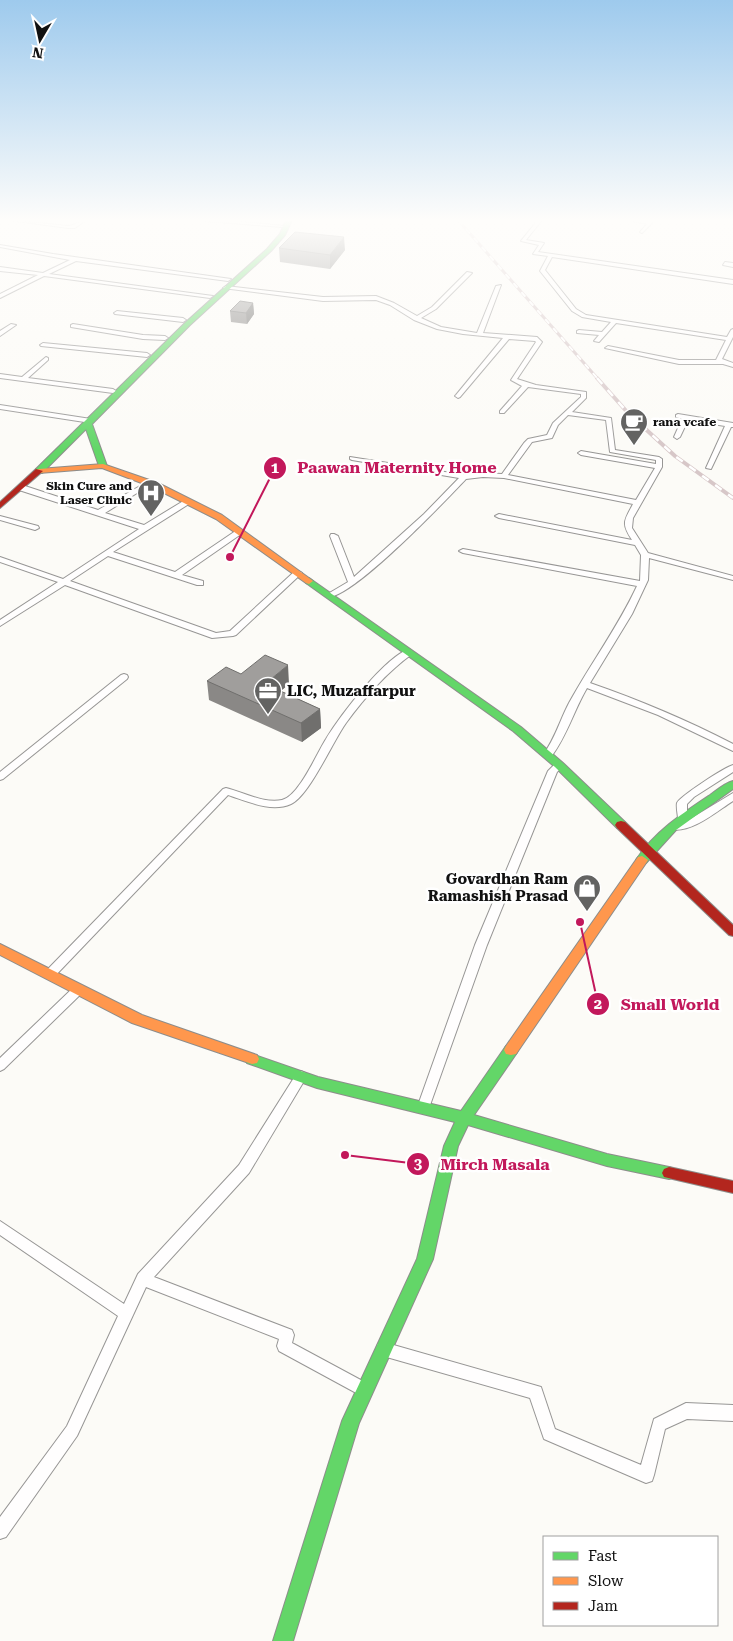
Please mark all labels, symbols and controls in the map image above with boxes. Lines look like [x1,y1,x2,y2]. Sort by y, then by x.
north arrow [15,15,65,65]
text: N [31,44,45,62]
cafe icon: rana vcafe [619,407,649,446]
place label: rana vcafe [653,415,716,429]
callout: Paawan Maternity Home [263,452,507,483]
text: Paawan Maternity Home [297,458,497,477]
text: 1 [271,459,280,477]
hospital icon: Skin Cure and Laser Clinic [136,478,166,517]
place label: Skin Cure and Laser Clinic [46,479,132,507]
office icon: LIC, Muzaffarpur [253,676,283,715]
place label: LIC, Muzaffarpur [287,682,416,700]
place label: Govardhan Ram Ramashish Prasad [428,870,569,905]
shop icon: Govardhan Ram Ramashish Prasad [572,873,602,912]
callout: Small World [585,989,729,1020]
text: 2 [594,995,602,1013]
text: Small World [621,995,720,1014]
callout: Mirch Masala [406,1148,560,1179]
text: 3 [414,1155,423,1173]
text: Mirch Masala [440,1155,550,1174]
legend [543,1536,718,1626]
text: Fast [588,1547,618,1565]
text: Slow [588,1572,624,1590]
text: Jam [588,1597,618,1615]

